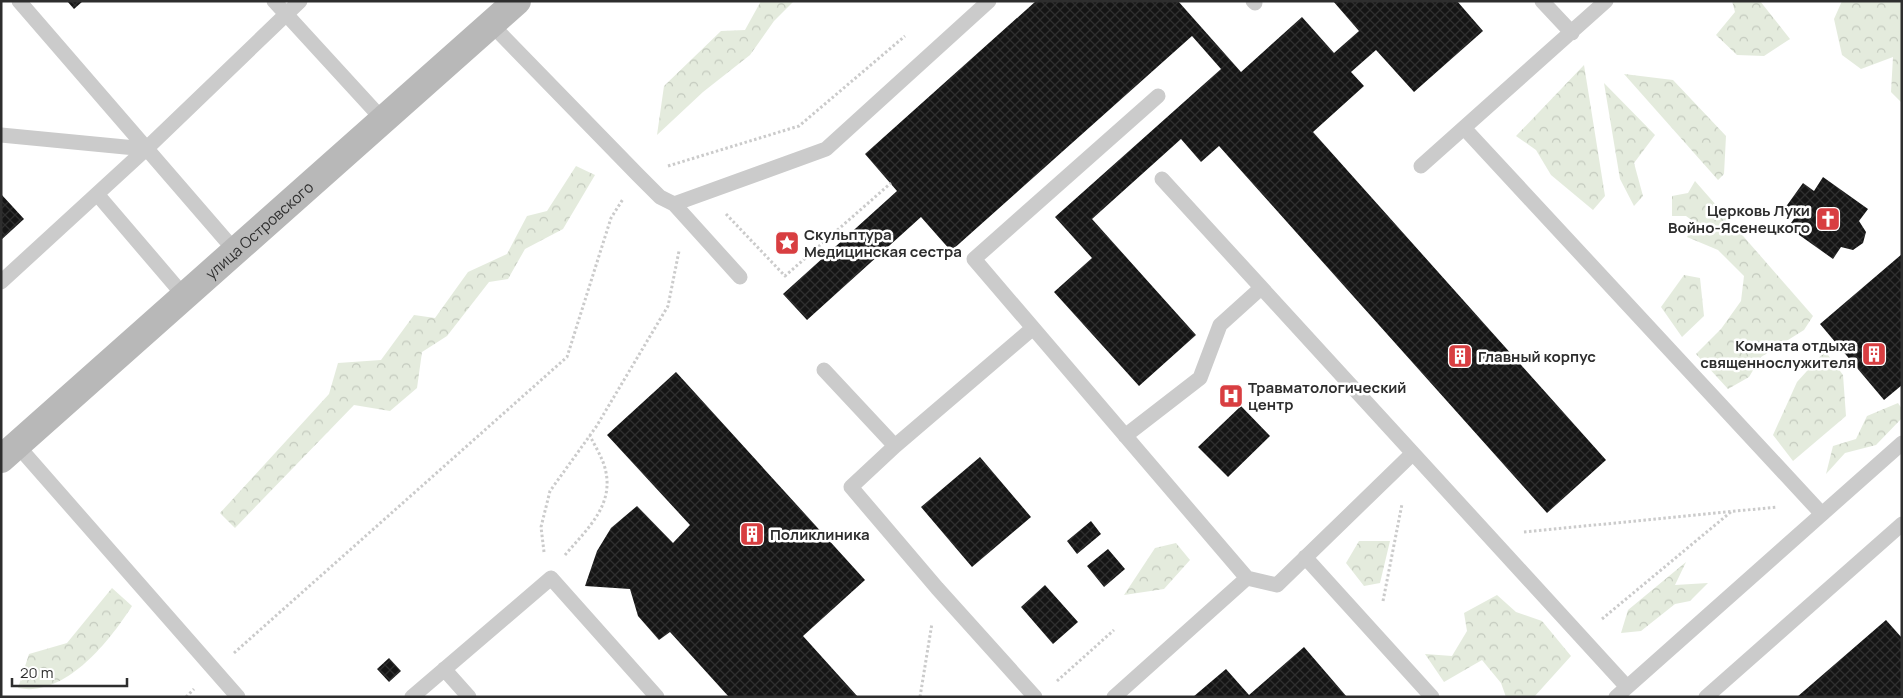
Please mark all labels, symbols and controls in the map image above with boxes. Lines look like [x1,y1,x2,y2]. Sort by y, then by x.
street label: улица Островского [200,176,318,284]
place label: Церковь Луки Войно-Ясенецкого [1668,200,1810,238]
church icon: Церковь Луки Войно-Ясенецкого [1815,206,1841,232]
place label: Скульптура Медицинская сестра [804,224,962,262]
place icon: Скульптура Медицинская сестра [774,230,800,256]
place label: Комната отдыха священнослужителя [1700,335,1856,373]
building icon: Комната отдыха священнослужителя [1861,341,1887,367]
building icon: Главный корпус [1447,343,1473,369]
place label: Главный корпус [1478,346,1596,367]
place label: Травматологический центр [1248,377,1406,415]
hospital icon: Травматологический центр [1218,383,1244,409]
building icon: Поликлиника [739,521,765,547]
place label: Поликлиника [770,524,870,545]
scale bar [12,656,128,688]
text: 20 m [20,662,53,683]

